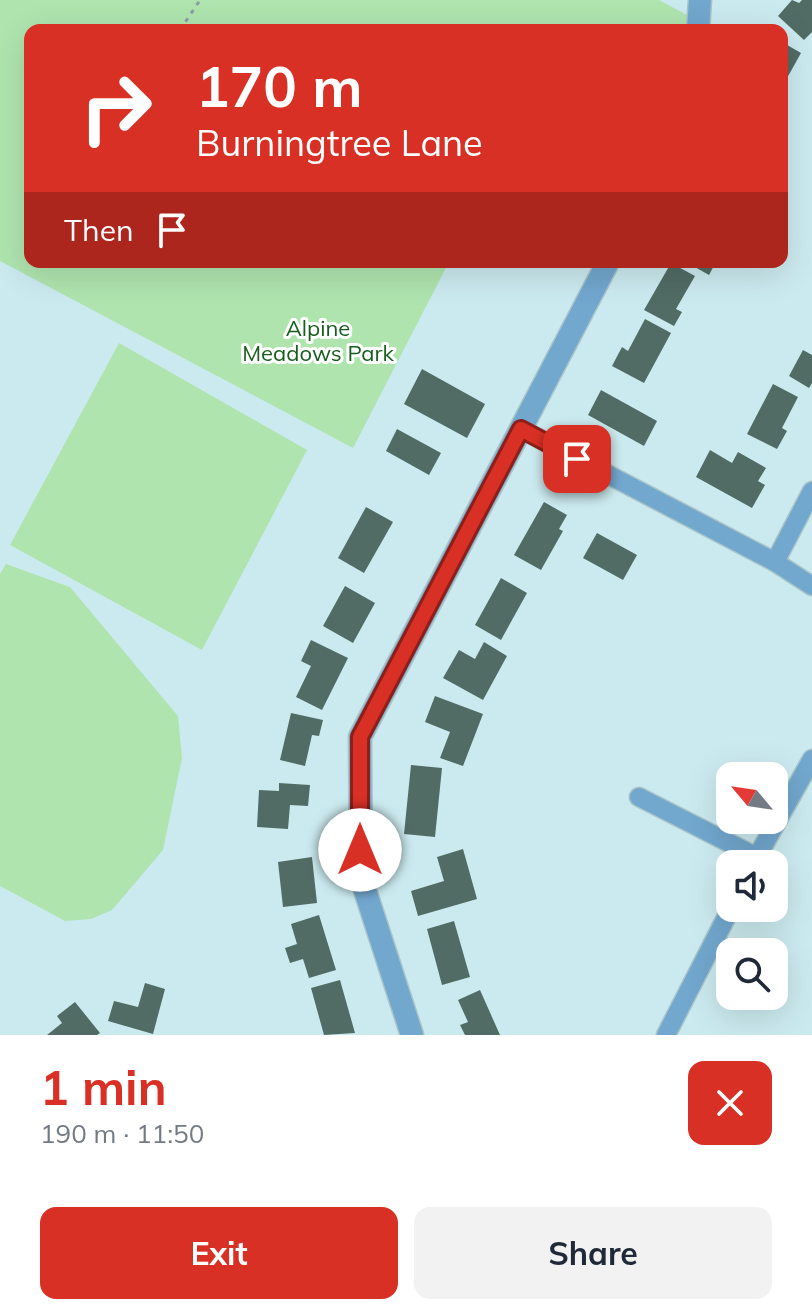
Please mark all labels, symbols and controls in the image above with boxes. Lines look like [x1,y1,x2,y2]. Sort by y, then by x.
text: 170 m [196,51,363,121]
icon: right [64,56,168,160]
text: Burningtree Lane [196,120,483,165]
icon: arrive [150,208,194,252]
text: Then [64,211,134,249]
park label: Alpine Meadows Park [242,314,394,367]
pin [543,425,611,493]
icon: arrive [555,437,599,481]
north arrow [716,762,788,834]
map controls [716,762,788,1010]
position arrow [318,808,402,892]
button: sound [716,850,788,922]
button: search [716,938,788,1010]
text: 1 min [40,1057,167,1117]
button: close [688,1061,772,1145]
text: 190 m · 11:50 [40,1117,204,1150]
button: Exit [40,1207,398,1299]
button: Share [414,1207,772,1299]

